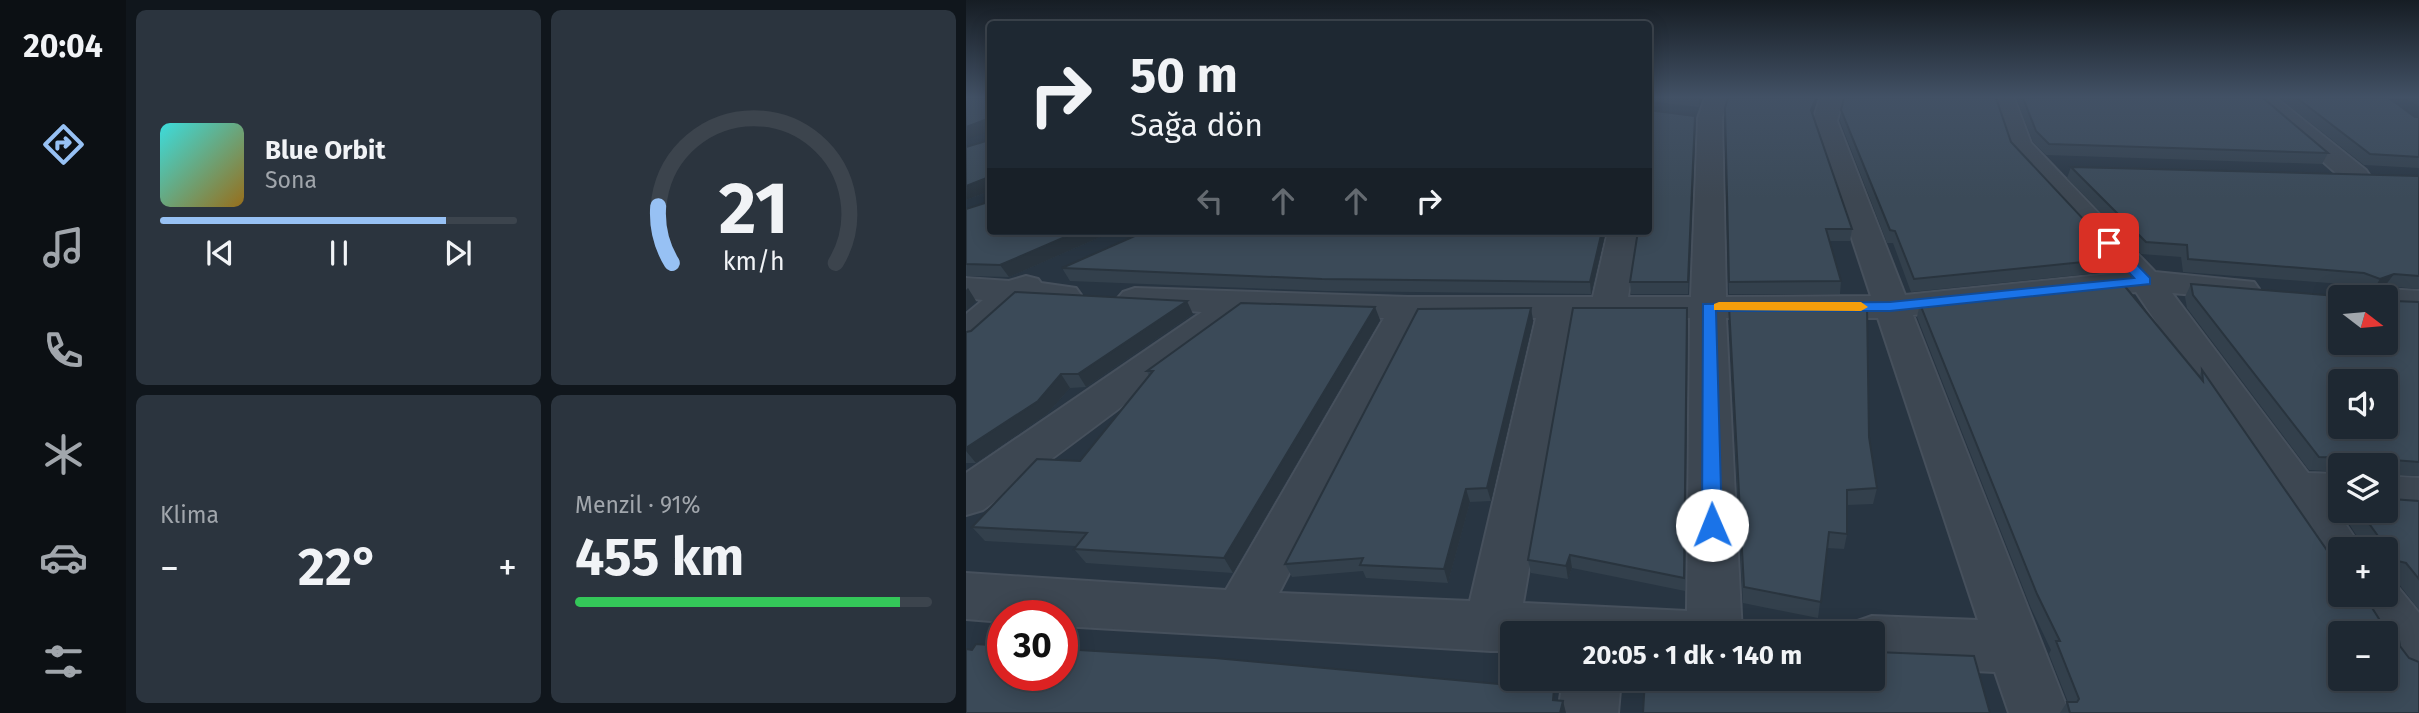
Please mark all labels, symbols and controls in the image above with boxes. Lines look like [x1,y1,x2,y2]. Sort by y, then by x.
text: 20:04 [23,27,103,65]
text: 50 m [1130,46,1238,105]
icon: right [1015,49,1106,140]
text: Sağa dön [1130,106,1263,144]
icon: directions [39,120,88,169]
text: Blue Orbit [265,135,385,166]
text: Sona [265,166,317,194]
text: 21 [719,166,788,253]
icon: left [1191,182,1229,220]
icon: ahead [1264,182,1302,220]
icon: ahead [1337,182,1375,220]
icon: right [1410,182,1448,220]
pin [2079,213,2139,273]
icon: music [39,223,88,272]
icon: arrive [2090,224,2128,262]
icon: previous [201,234,239,272]
icon: pause [320,234,358,272]
icon: next [439,234,477,272]
text: km/h [723,247,784,277]
north arrow [2328,285,2398,355]
map controls [2328,285,2398,691]
icon: phone [39,326,88,375]
button: sound [2328,369,2398,439]
icon: climate [39,430,88,479]
button: layers [2328,453,2398,523]
position arrow [1675,488,1749,562]
text: Menzil · 91% [575,491,700,519]
text: Klima [160,501,219,529]
text: 455 km [575,526,744,589]
icon: car [39,533,88,582]
text: 22° [298,536,379,599]
button: + [2328,537,2398,607]
text: − [160,545,179,591]
text: + [498,545,517,591]
speed limit sign: 30 [987,600,1078,691]
button: − [2328,621,2398,691]
icon: filters [39,637,88,686]
text: 20:05 · 1 dk · 140 m [1583,640,1802,671]

